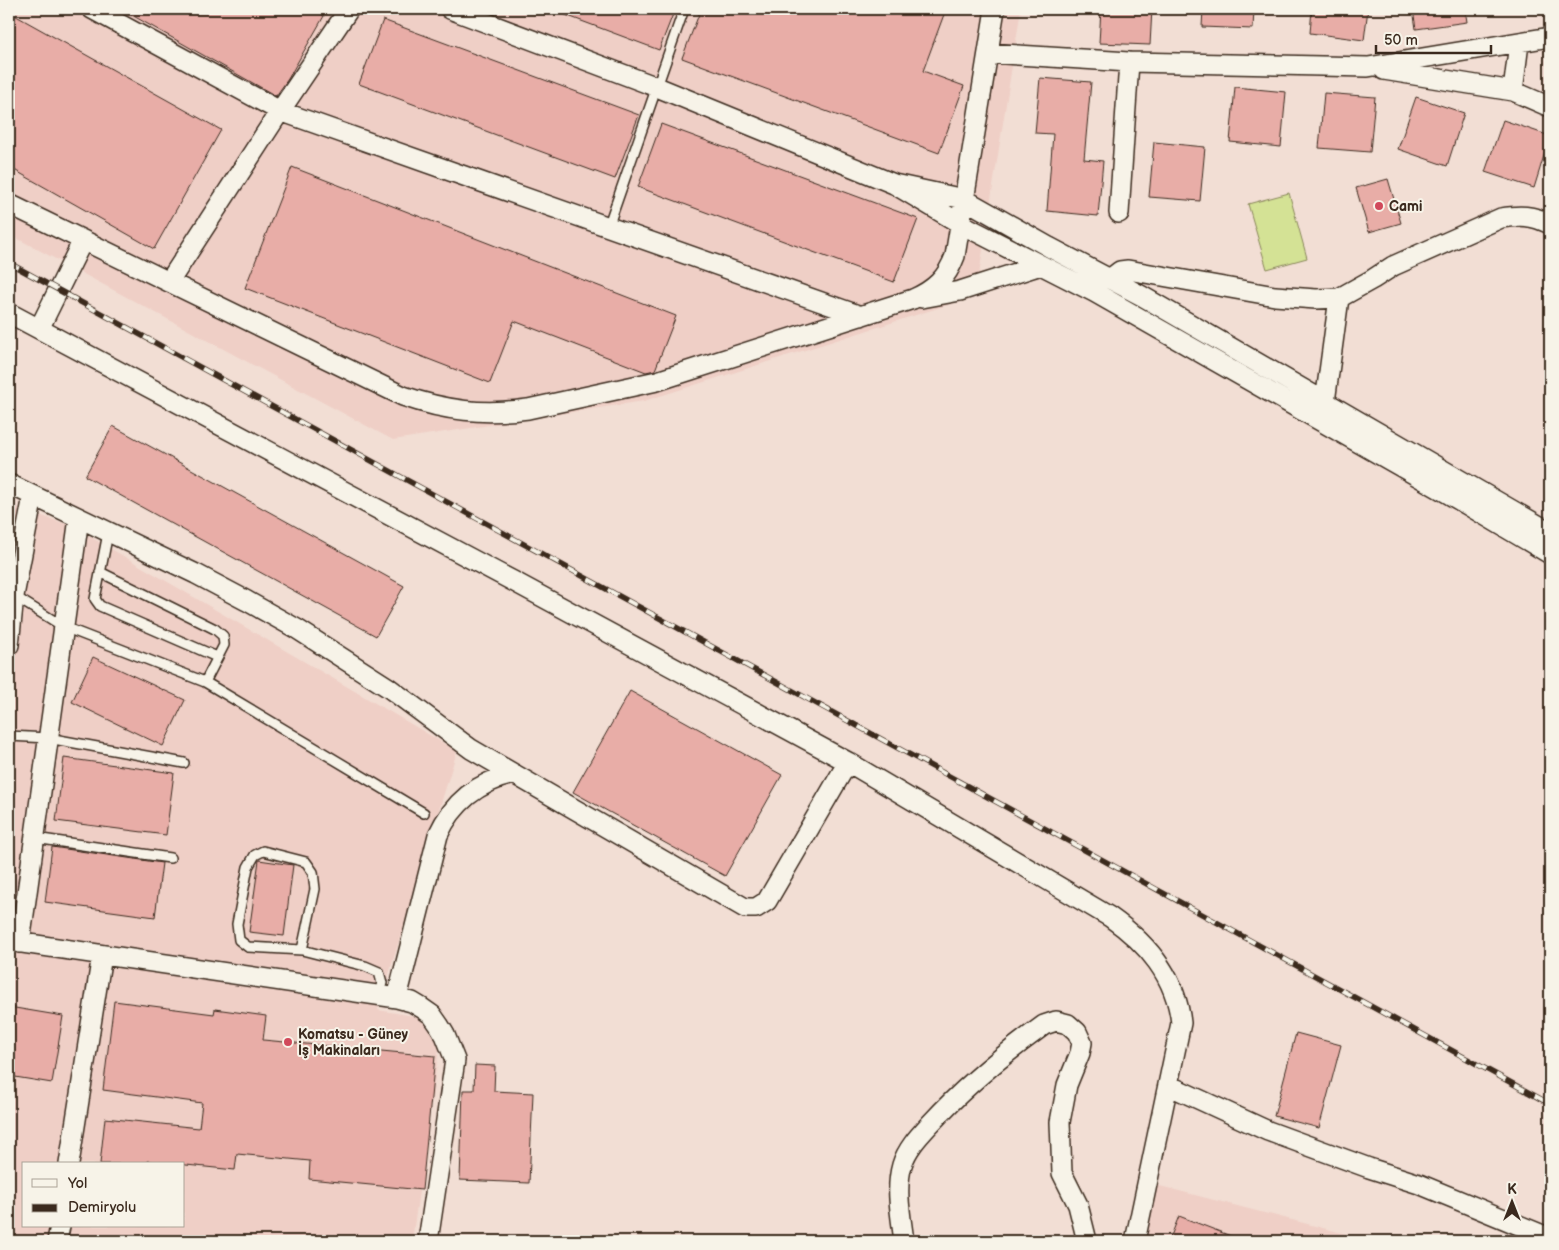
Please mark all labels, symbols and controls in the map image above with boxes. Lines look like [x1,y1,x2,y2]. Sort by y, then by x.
scale bar [1376,22,1492,54]
text: 50 m [1384,31,1418,50]
place label: Cami [1389,198,1422,215]
marker: Cami [1373,200,1385,212]
place label: Komatsu - Güney İş Makinaları [298,1026,409,1059]
marker: Komatsu - Güney İş Makinaları [282,1036,294,1048]
legend [22,1162,185,1228]
text: Yol [67,1174,87,1193]
north arrow [1486,1178,1536,1228]
text: K [1507,1181,1517,1198]
text: Demiryolu [68,1198,136,1217]

